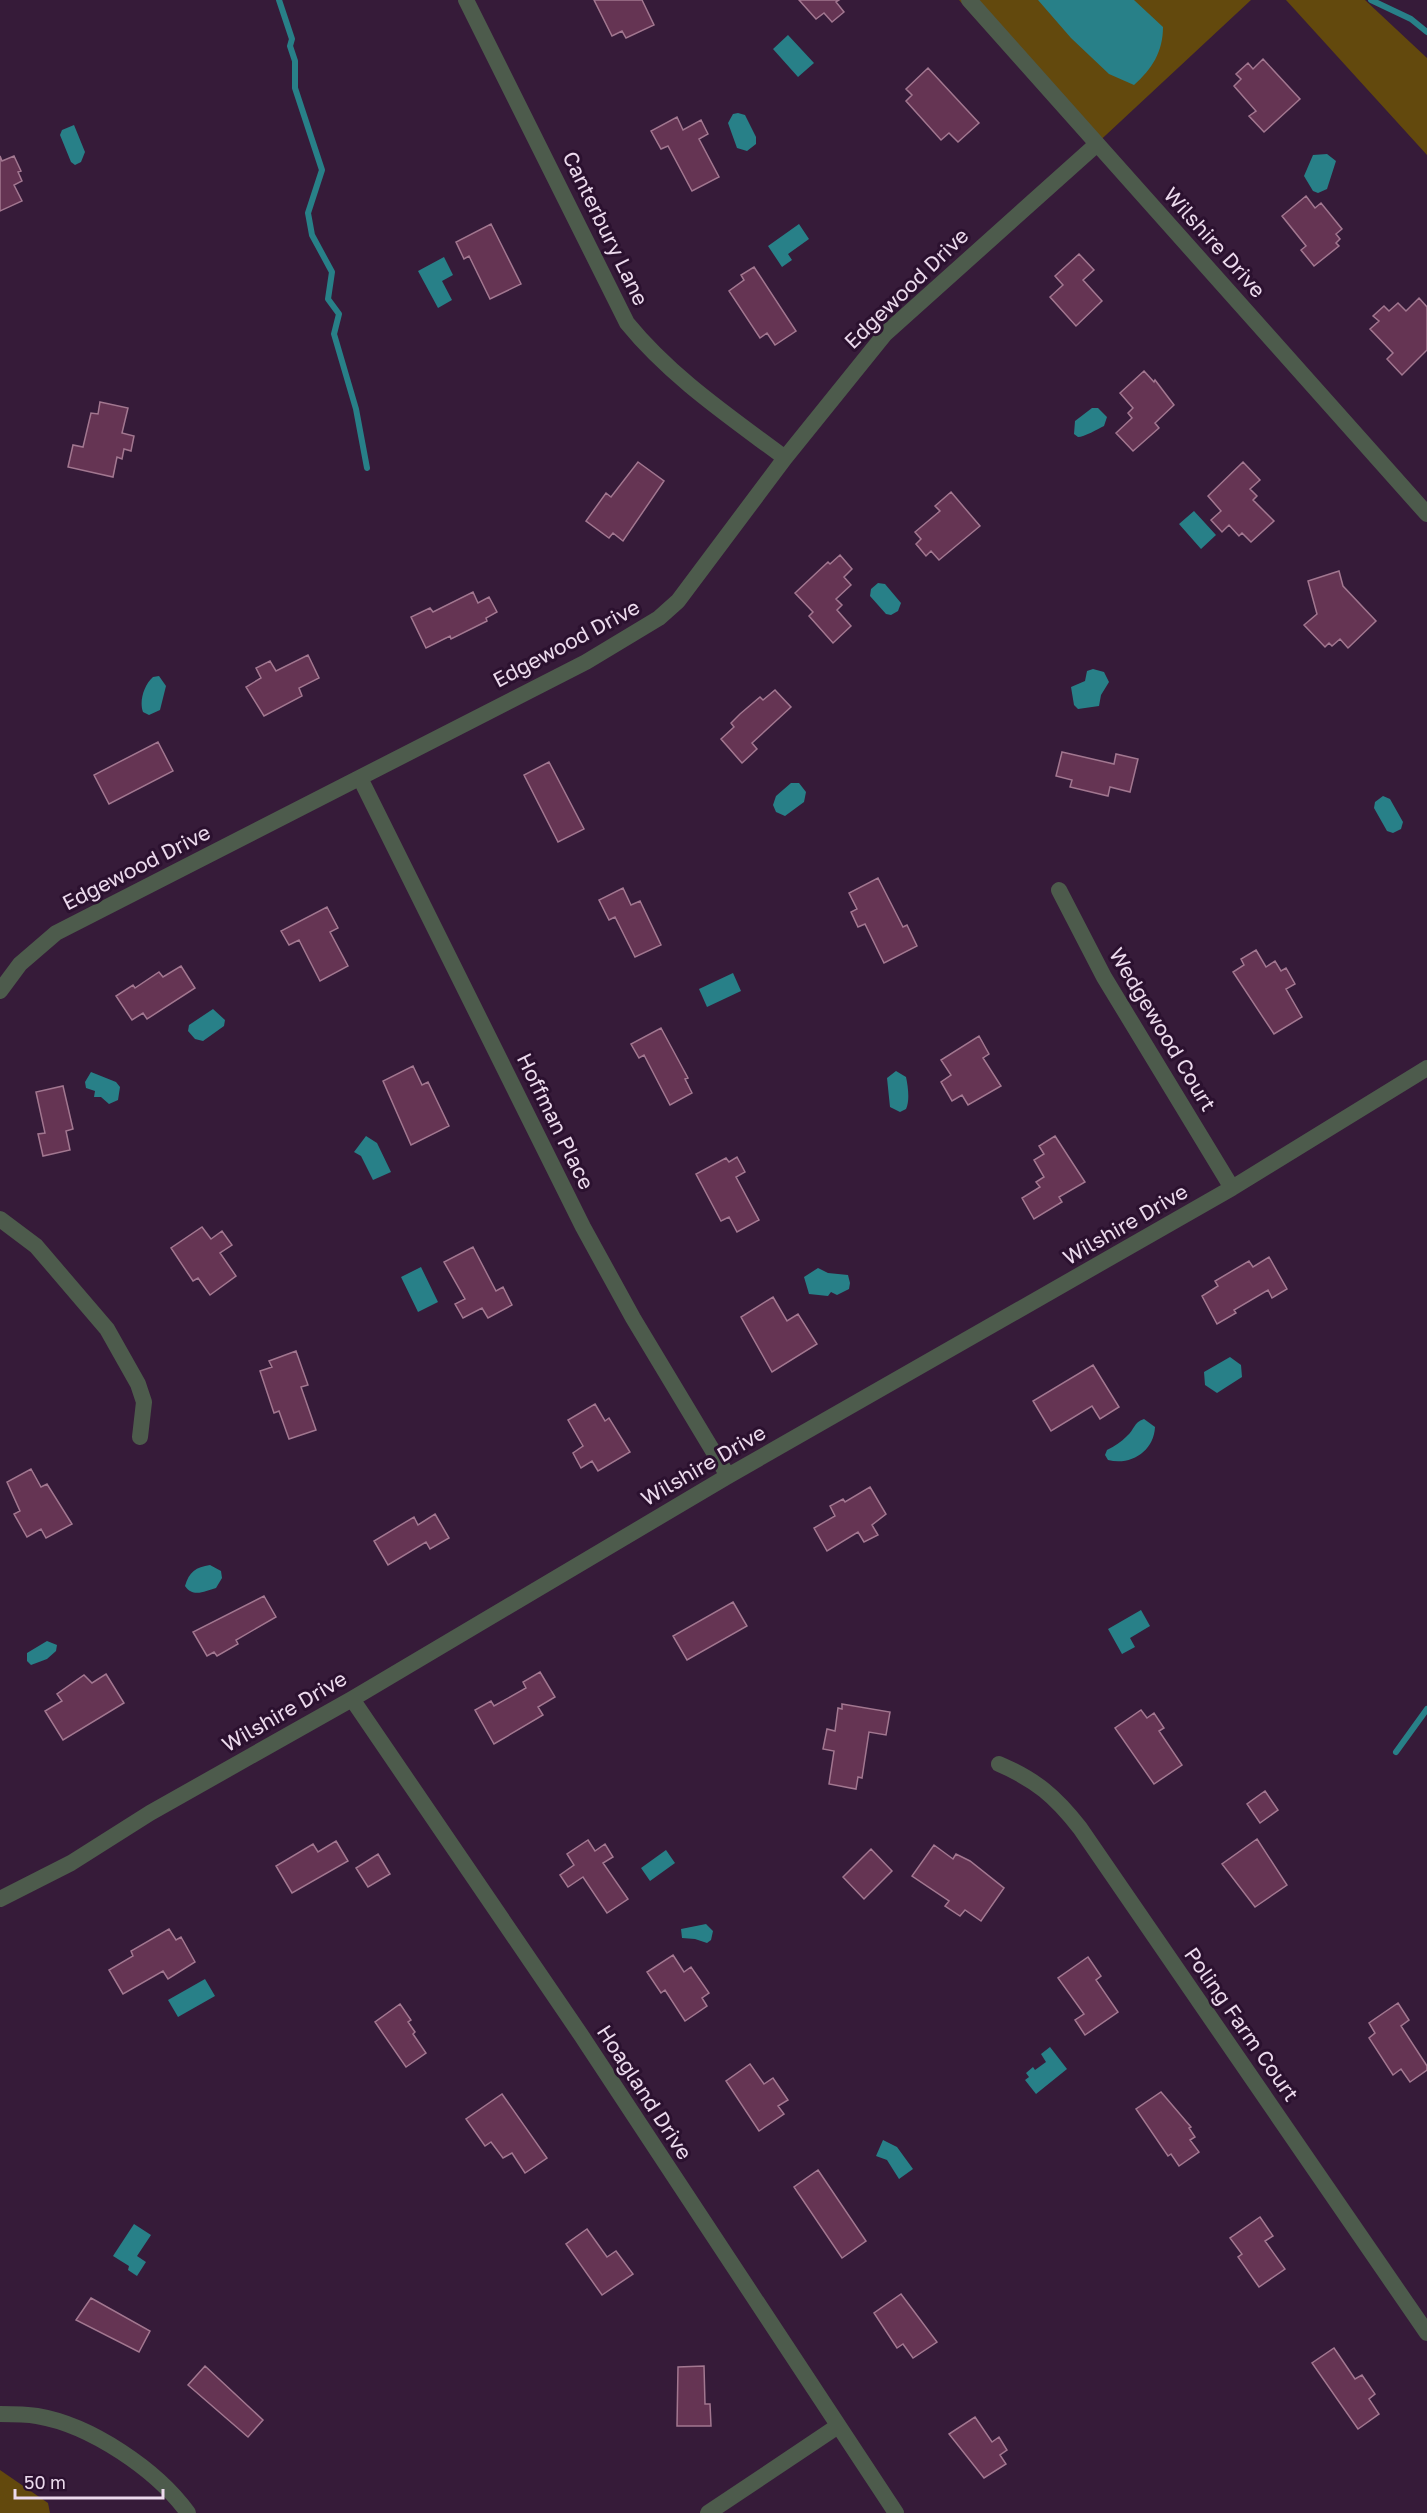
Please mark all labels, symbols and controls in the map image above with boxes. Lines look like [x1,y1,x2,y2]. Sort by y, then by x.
street label: Canterbury Lane [557,147,655,309]
street label: Wilshire Drive [1159,181,1271,303]
street label: Edgewood Drive [838,222,974,354]
street label: Edgewood Drive [488,593,644,693]
street label: Edgewood Drive [58,819,214,915]
street label: Wedgewood Court [1104,943,1222,1115]
street label: Hoffman Place [512,1049,600,1193]
street label: Wilshire Drive [1058,1178,1192,1270]
street label: Wilshire Drive [636,1419,770,1511]
street label: Wilshire Drive [217,1665,351,1757]
street label: Poling Farm Court [1179,1942,1305,2106]
street label: Hoagland Drive [592,2020,698,2164]
scale bar [15,2462,164,2500]
text: 50 m [24,2471,66,2493]

